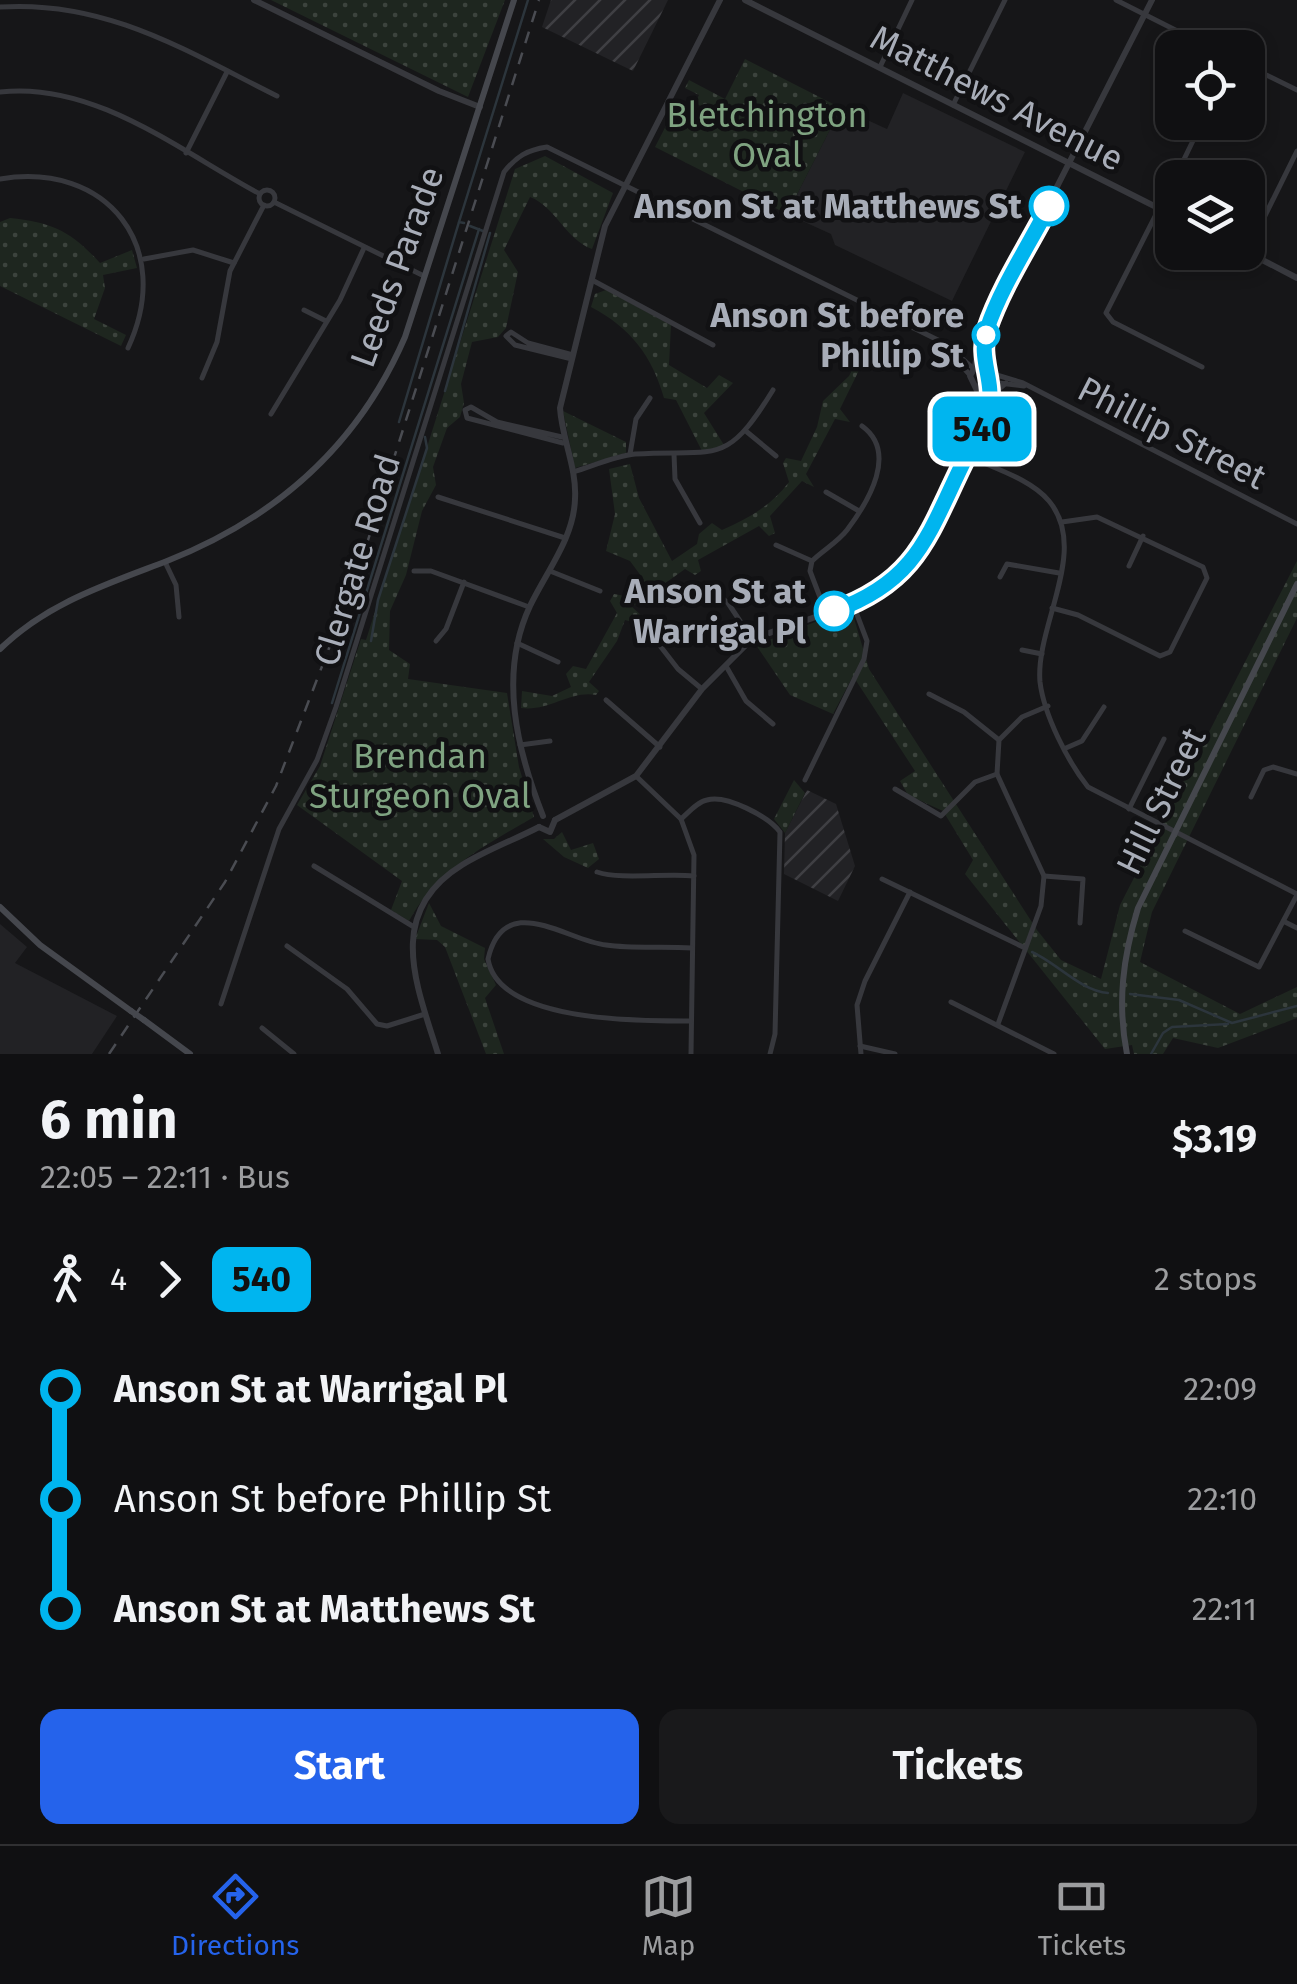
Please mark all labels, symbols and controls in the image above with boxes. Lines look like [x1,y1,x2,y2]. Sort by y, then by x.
street label: Matthews Avenue [864,16,1130,180]
map controls [1155,30,1265,270]
button: locate [1155,30,1265,140]
park label: Bletchington Oval [666,94,868,176]
button: layers [1155,160,1265,270]
street label: Leeds Parade [341,161,453,373]
place label: Anson St at Matthews St [633,185,1022,227]
marker: Anson St at Matthews St [1030,187,1068,225]
place label: Anson St before Phillip St [709,294,964,376]
marker: Anson St before Phillip St [973,322,999,348]
street label: Phillip Street [1071,368,1273,499]
line badge: 540 [924,396,1040,462]
text: 540 [952,408,1012,450]
street label: Clergate Road [305,449,409,671]
place label: Anson St at Warrigal Pl [624,570,807,652]
marker: Anson St at Warrigal Pl [815,592,853,630]
street label: Hill Street [1107,720,1215,881]
park label: Brendan Sturgeon Oval [309,735,531,817]
text: 6 min [40,1087,178,1153]
text: $3.19 [1172,1116,1257,1162]
text: 22:05 – 22:11 · Bus [40,1158,290,1196]
icon: walk [40,1252,95,1307]
icon: forward [142,1252,197,1307]
text: 540 [232,1258,291,1300]
text: 4 [110,1260,127,1298]
text: 2 stops [1154,1260,1257,1298]
text: Anson St at Warrigal Pl [114,1366,507,1412]
text: 22:09 [1183,1370,1257,1408]
text: Anson St before Phillip St [114,1476,551,1522]
text: 22:10 [1187,1480,1257,1518]
text: Anson St at Matthews St [114,1586,535,1632]
text: 22:11 [1192,1590,1257,1628]
button: Start [40,1709,639,1824]
button: Tickets [659,1709,1257,1824]
tab: Directions [171,1869,299,1962]
tab: Map [641,1869,696,1962]
tab: Tickets [1038,1869,1126,1962]

